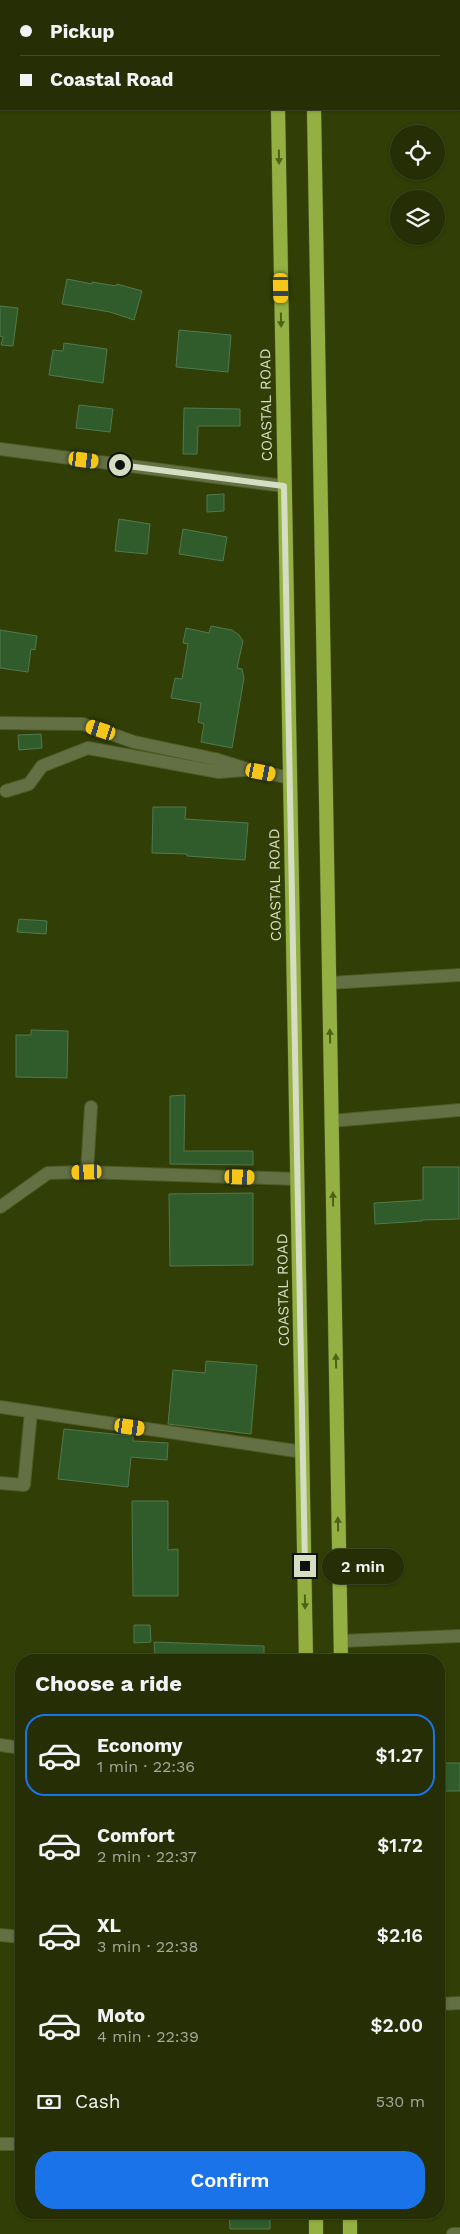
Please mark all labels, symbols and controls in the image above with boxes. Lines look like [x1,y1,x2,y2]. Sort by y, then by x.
text: Pickup [50,20,114,43]
text: Coastal Road [50,68,173,91]
map controls [390,125,445,245]
button: locate [390,125,445,180]
one-way arrow [275,150,283,166]
button: layers [390,190,445,245]
car [273,273,288,303]
one-way arrow [278,312,286,328]
street label: COASTAL ROAD [256,348,276,462]
car [68,451,99,469]
route start [109,454,131,476]
car [84,718,117,742]
car [244,762,277,782]
street label: COASTAL ROAD [265,828,285,942]
one-way arrow [326,1028,334,1044]
car [71,1164,102,1180]
car [224,1169,255,1185]
one-way arrow [328,1191,336,1207]
street label: COASTAL ROAD [273,1233,293,1347]
one-way arrow [331,1353,339,1369]
car [114,1417,145,1437]
one-way arrow [334,1516,342,1532]
callout: 2 min [322,1548,405,1584]
route end [294,1555,316,1577]
text: 2 min [341,1557,385,1576]
one-way arrow [301,1595,309,1611]
text: Choose a ride [35,1671,182,1696]
icon: car [37,1733,82,1778]
text: Economy [97,1734,182,1757]
text: $1.27 [376,1744,423,1767]
text: 1 min · 22:36 [97,1757,195,1776]
icon: car [37,1823,82,1868]
text: Comfort [97,1824,175,1847]
text: $1.72 [377,1834,423,1857]
text: 2 min · 22:37 [97,1847,197,1866]
icon: car [37,1913,82,1958]
text: XL [97,1914,121,1937]
text: $2.16 [377,1924,423,1947]
text: 3 min · 22:38 [97,1937,198,1956]
icon: car [37,2003,82,2048]
text: Moto [97,2004,145,2027]
text: $2.00 [371,2014,423,2037]
text: 4 min · 22:39 [97,2027,199,2046]
icon: cash [35,2088,63,2116]
text: Cash [75,2090,121,2113]
text: 530 m [376,2092,425,2111]
button: Confirm [35,2151,425,2209]

